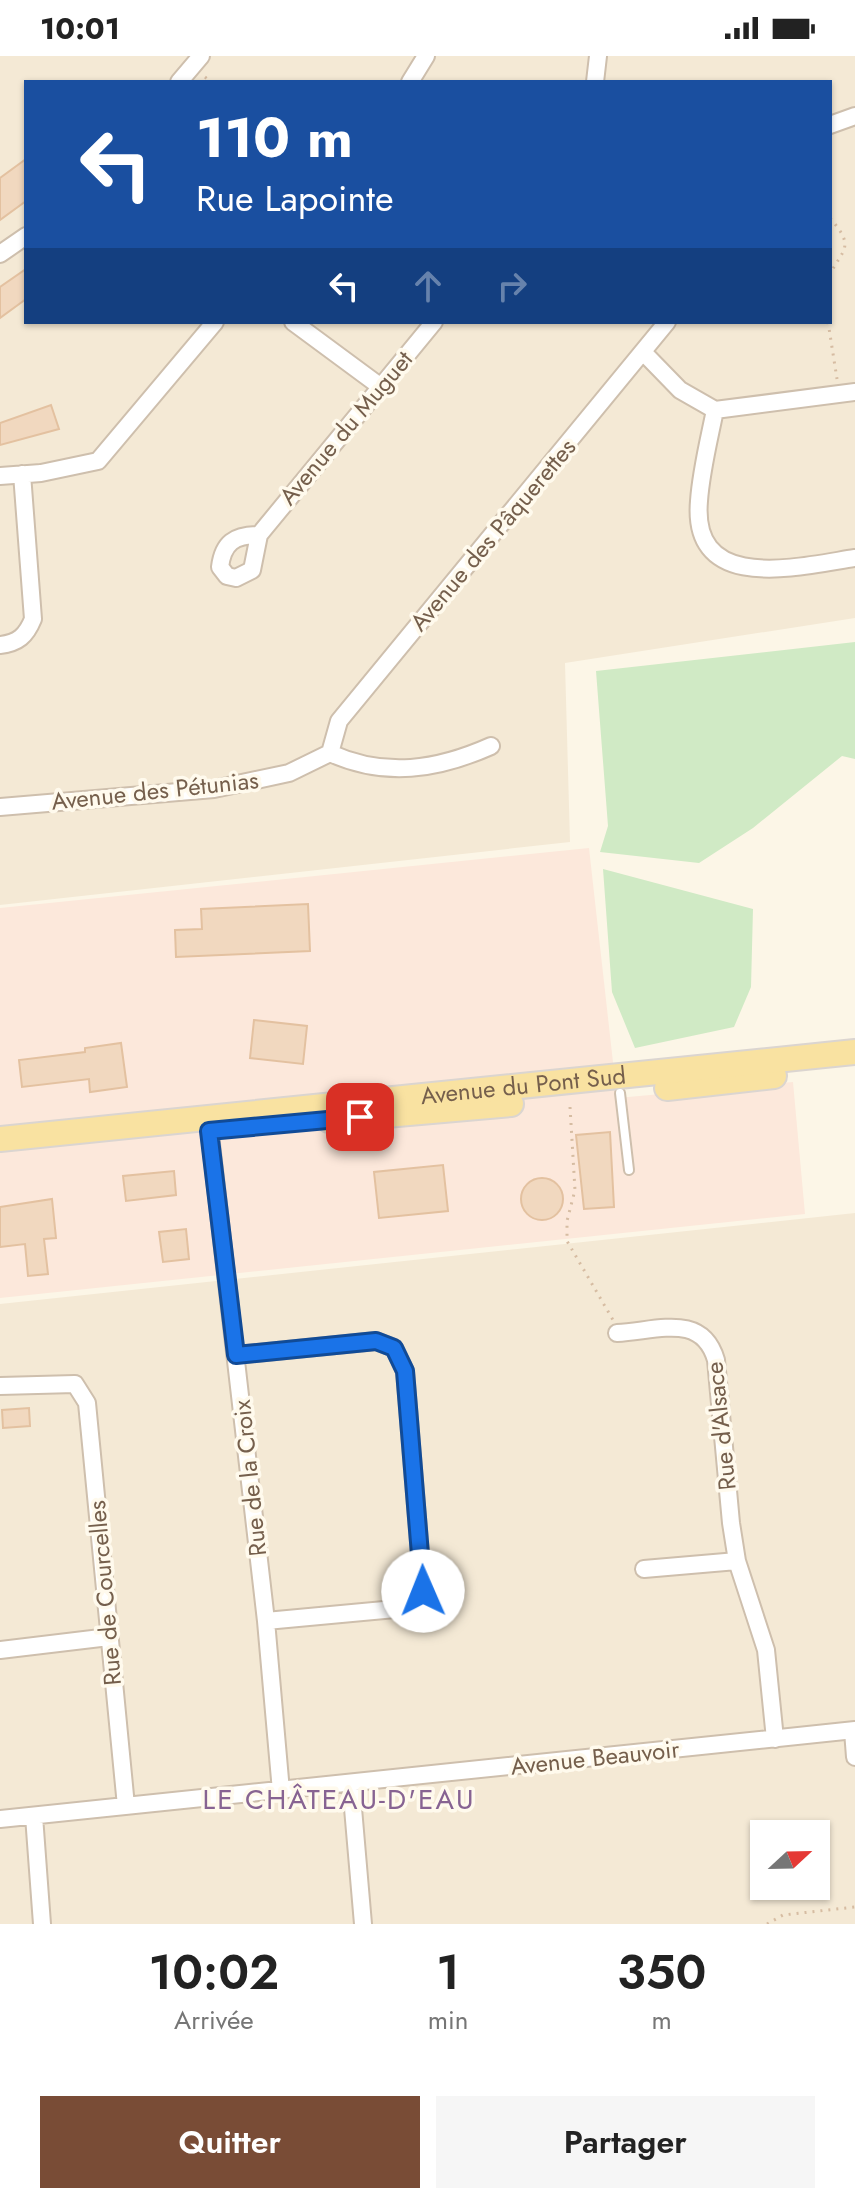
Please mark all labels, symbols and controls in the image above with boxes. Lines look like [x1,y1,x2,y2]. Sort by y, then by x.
text: 10:01 [40,7,120,50]
text: 110 m [196,97,353,178]
icon: left [64,112,168,216]
text: Rue Lapointe [196,172,394,224]
icon: left [322,264,366,308]
icon: ahead [406,264,450,308]
icon: right [490,264,534,308]
street label: Avenue du Muguet [271,343,421,512]
street label: Avenue des Pâquerettes [401,431,584,639]
street label: Avenue des Pétunias [50,762,260,819]
street label: Avenue du Pont Sud [419,1057,628,1113]
pin [326,1083,394,1151]
icon: arrive [338,1095,382,1139]
street label: Rue d'Alsace [696,1360,745,1492]
street label: Rue de la Croix [224,1397,275,1558]
street label: Rue de Courcelles [79,1499,130,1687]
position arrow [381,1549,465,1633]
street label: Avenue Beauvoir [509,1731,682,1784]
district label: LE CHÂTEAU-D'EAU [203,1779,475,1820]
north arrow [750,1820,830,1900]
map controls [750,1820,830,1900]
text: 10:02 [149,1938,279,2007]
text: 1 [436,1938,460,2007]
text: 350 [617,1938,706,2007]
text: Arrivée [174,2001,254,2039]
text: min [428,2001,469,2039]
text: m [652,2001,672,2039]
button: Quitter [40,2096,420,2188]
button: Partager [436,2096,815,2188]

